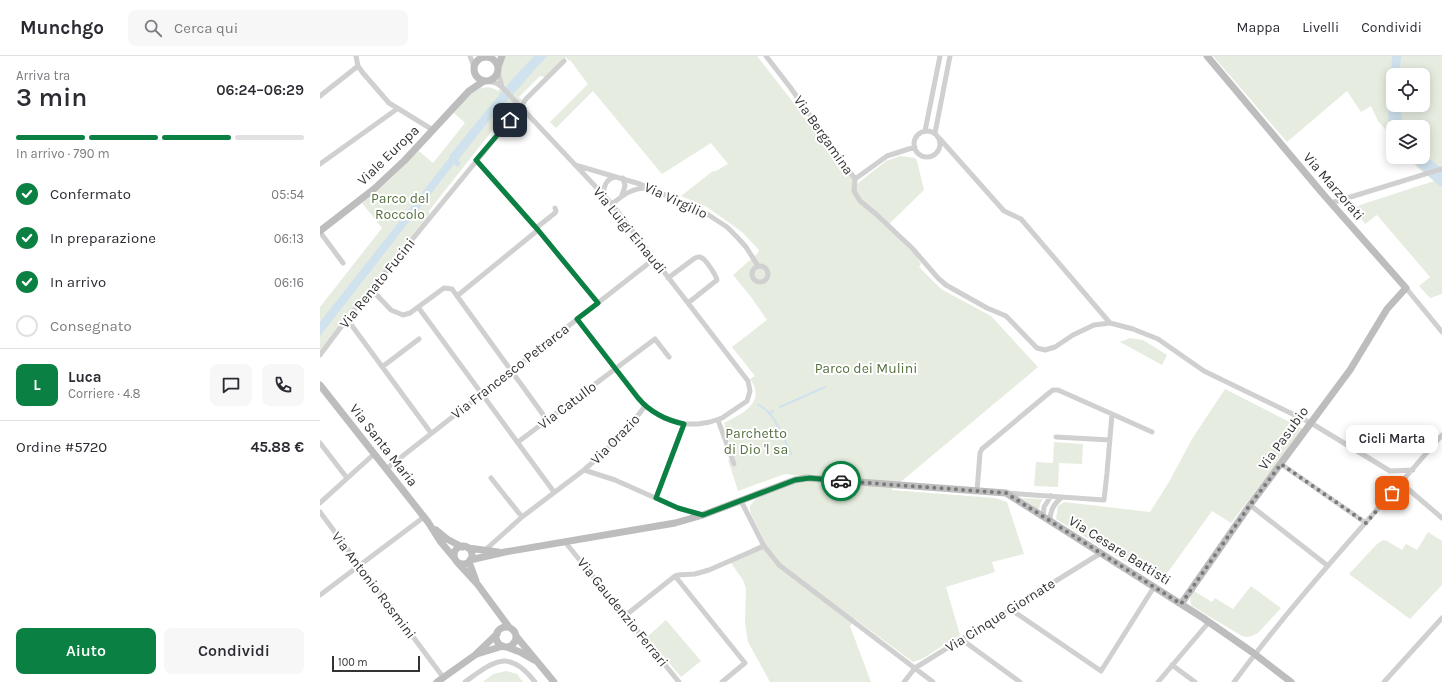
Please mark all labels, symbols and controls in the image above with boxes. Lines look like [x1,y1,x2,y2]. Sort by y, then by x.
search box [128,10,408,46]
text: Munchgo [20,17,104,39]
icon: search [142,17,164,39]
text: Cerca qui [174,19,238,37]
text: Mappa [1237,19,1280,36]
text: Livelli [1302,19,1339,36]
text: Condividi [1361,19,1422,36]
text: Arriva tra [16,68,70,83]
map controls [1386,68,1430,164]
button: locate [1386,68,1430,112]
text: 06:24–06:29 [216,81,304,99]
text: 3 min [16,82,87,113]
street label: Via Bergamina [790,92,857,178]
pin [493,103,527,137]
icon: home [499,109,521,131]
button: layers [1386,120,1430,164]
street label: Viale Europa [354,122,423,189]
text: In arrivo · 790 m [16,146,110,161]
street label: Via Marzorati [1300,149,1368,224]
street label: Via Virgilio [641,178,710,222]
icon: check [16,183,38,205]
street label: Via Luigi Einaudi [589,183,670,277]
text: Confermato [50,185,131,203]
text: 05:54 [271,187,304,202]
park label: Parco del Roccolo [371,190,429,223]
icon: check [16,227,38,249]
text: In preparazione [50,229,156,247]
text: 06:13 [274,231,304,246]
street label: Via Renato Fucini [336,235,419,332]
icon: check [16,271,38,293]
text: In arrivo [50,273,106,291]
text: 06:16 [274,275,304,290]
text: Consegnato [50,317,132,335]
street label: Via Francesco Petrarca [448,320,573,423]
park label: Parco dei Mulini [815,360,917,377]
button: chat [210,364,252,406]
button: phone [262,364,304,406]
text: Luca [68,368,102,386]
text: L [33,376,41,394]
street label: Via Catullo [535,378,600,433]
text: Corriere · 4.8 [68,386,140,401]
street label: Via Santa Maria [346,400,421,490]
street label: Via Pasubio [1255,403,1312,473]
street label: Via Orazio [587,411,643,468]
park label: Parchetto di Dio 'l sa [724,425,788,458]
callout: Cicli Marta [1346,425,1438,453]
text: Cicli Marta [1359,431,1425,446]
text: Ordine #5720 [16,438,107,456]
text: 45.88 € [250,438,304,456]
courier [821,461,861,501]
icon: car [830,470,852,492]
pin [1375,476,1409,510]
icon: bag [1381,482,1403,504]
street label: Via Cesare Battisti [1065,512,1174,589]
street label: Via Antonio Rosmini [328,528,419,642]
street label: Via Gaudenzio Ferrari [573,554,672,670]
street label: Via Cinque Giornate [942,575,1058,656]
button: Aiuto [16,628,156,674]
button: Condividi [164,628,304,674]
scale bar [332,654,420,673]
text: 100 m [338,656,368,669]

